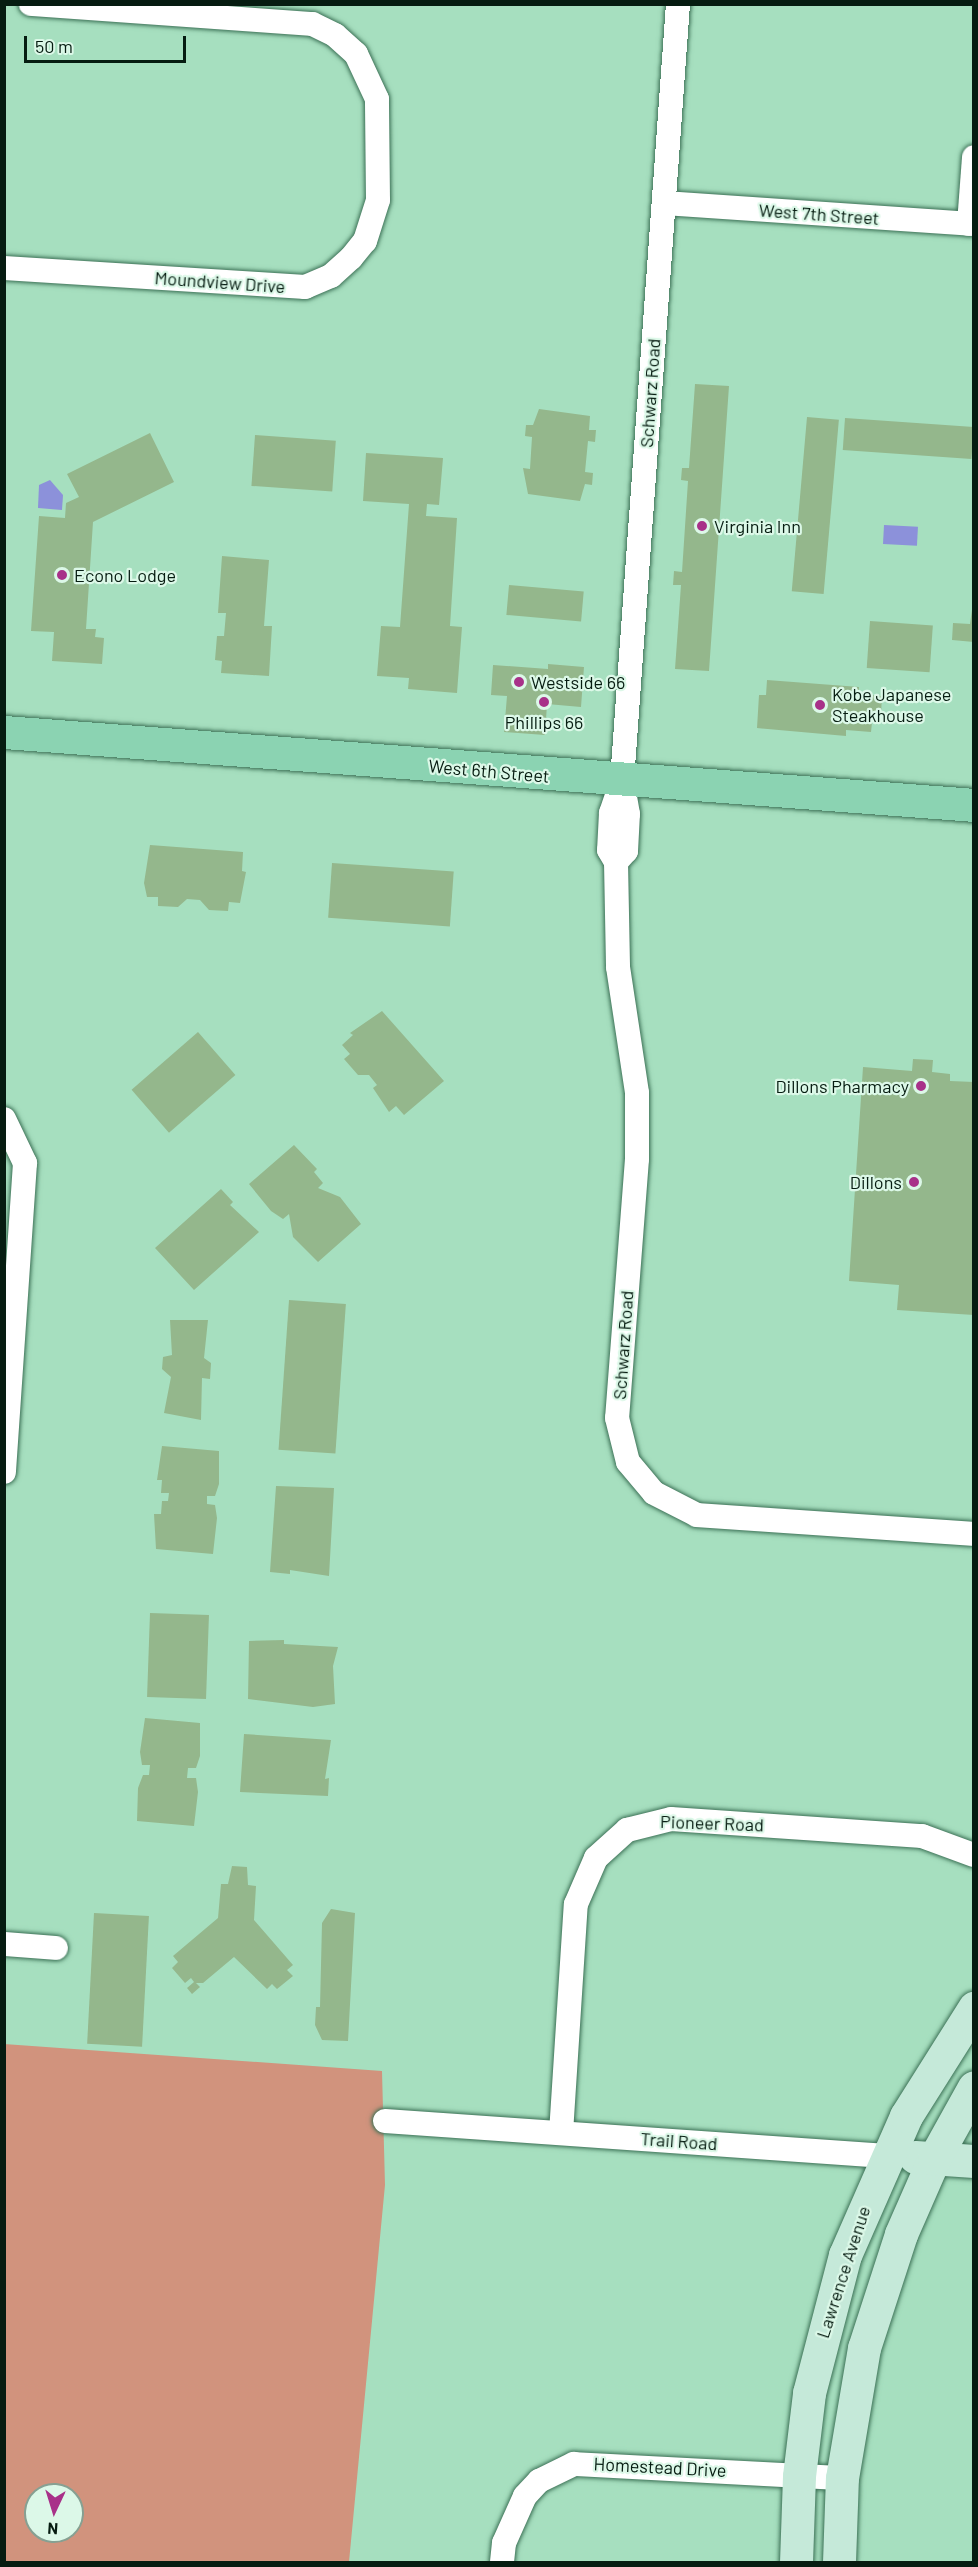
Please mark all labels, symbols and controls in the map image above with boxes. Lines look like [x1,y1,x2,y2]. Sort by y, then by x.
scale bar [27,24,189,62]
text: 50 m [35,35,73,57]
street label: West 7th Street [758,199,880,229]
street label: Moundview Drive [154,267,286,297]
street label: Schwarz Road [635,338,665,448]
place label: Virginia Inn [714,515,801,537]
marker: Virginia Inn [695,519,709,533]
place label: Econo Lodge [74,564,176,586]
marker: Econo Lodge [55,568,69,582]
place label: Westside 66 [531,671,625,693]
marker: Westside 66 [512,675,526,689]
place label: Kobe Japanese Steakhouse [832,684,951,726]
marker: Phillips 66 [537,695,551,709]
marker: Kobe Japanese Steakhouse [813,698,827,712]
place label: Phillips 66 [505,711,583,733]
street label: West 6th Street [428,755,550,787]
place label: Dillons Pharmacy [775,1075,909,1097]
marker: Dillons Pharmacy [914,1079,928,1093]
place label: Dillons [850,1171,902,1193]
marker: Dillons [907,1175,921,1189]
street label: Schwarz Road [608,1290,638,1400]
street label: Pioneer Road [660,1810,764,1836]
street label: Trail Road [640,2128,718,2154]
street label: Lawrence Avenue [811,2203,875,2341]
street label: Homestead Drive [593,2453,727,2481]
north arrow [24,2483,84,2543]
text: N [47,2520,59,2539]

